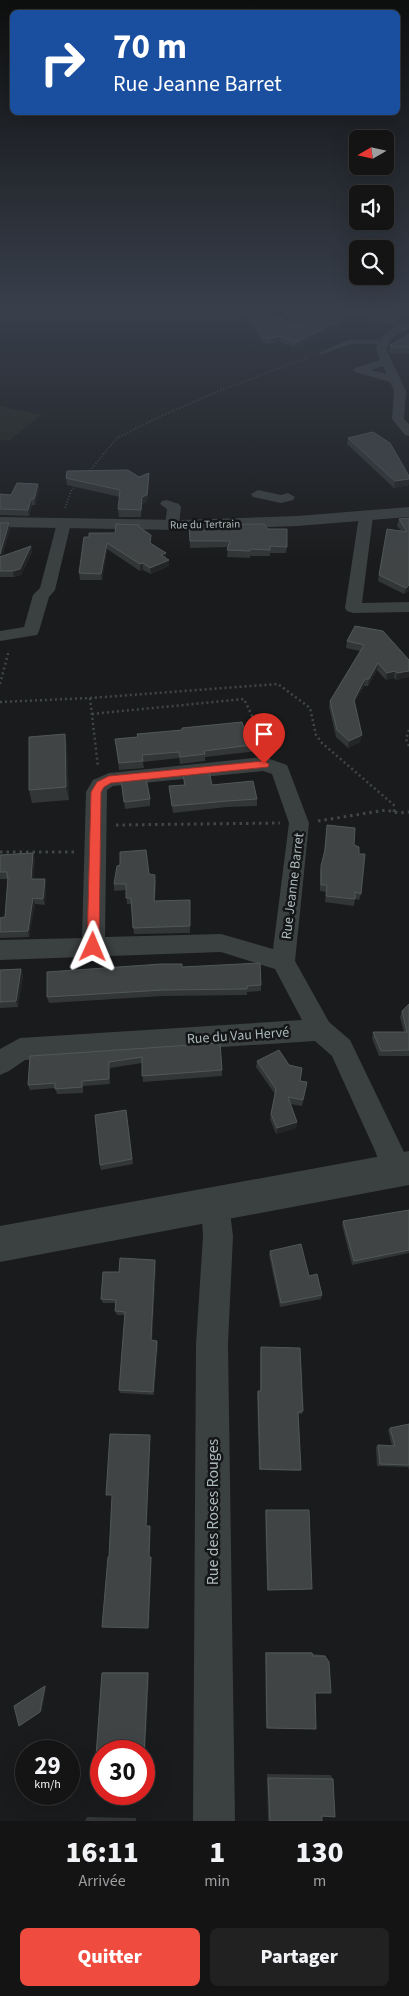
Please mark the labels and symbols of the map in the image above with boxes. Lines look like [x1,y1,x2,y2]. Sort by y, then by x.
north arrow [349,130,394,175]
street label: Rue du Tertrain [170,516,240,533]
pin [243,713,285,764]
street label: Rue Jeanne Barret [277,831,309,941]
position arrow [66,920,118,972]
street label: Rue du Vau Hervé [186,1022,290,1050]
street label: Rue des Roses Rouges [202,1438,224,1585]
speed limit sign: 30 [90,1740,155,1805]

